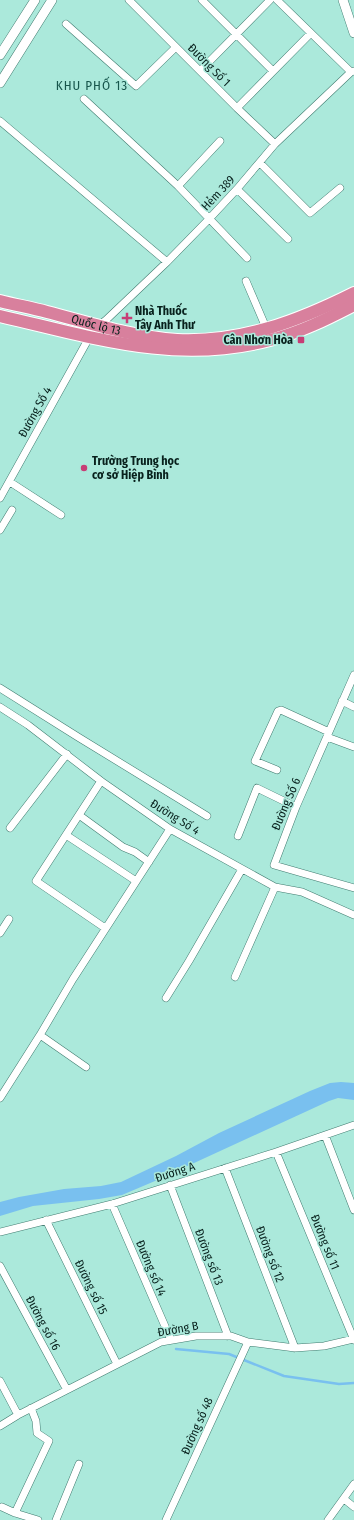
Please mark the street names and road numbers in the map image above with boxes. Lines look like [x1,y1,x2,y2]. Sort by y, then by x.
street label: Đường Số 1 [185,40,234,89]
street label: Hẻm 389 [198,173,238,213]
street label: Quốc lộ 13 [70,312,122,338]
street label: Đường Số 4 [15,384,55,440]
street label: Đường Số 6 [268,775,303,832]
street label: Đường Số 4 [148,795,203,838]
street label: Đường A [153,1159,197,1185]
street label: Đường số 11 [308,1212,343,1272]
street label: Đường số 12 [253,1224,288,1284]
street label: Đường số 13 [192,1227,227,1287]
street label: Đường số 14 [133,1237,170,1298]
street label: Đường số 15 [72,1257,111,1317]
street label: Đường số 16 [23,1293,64,1353]
street label: Đường B [156,1318,200,1339]
street label: Đường số 48 [177,1395,216,1457]

